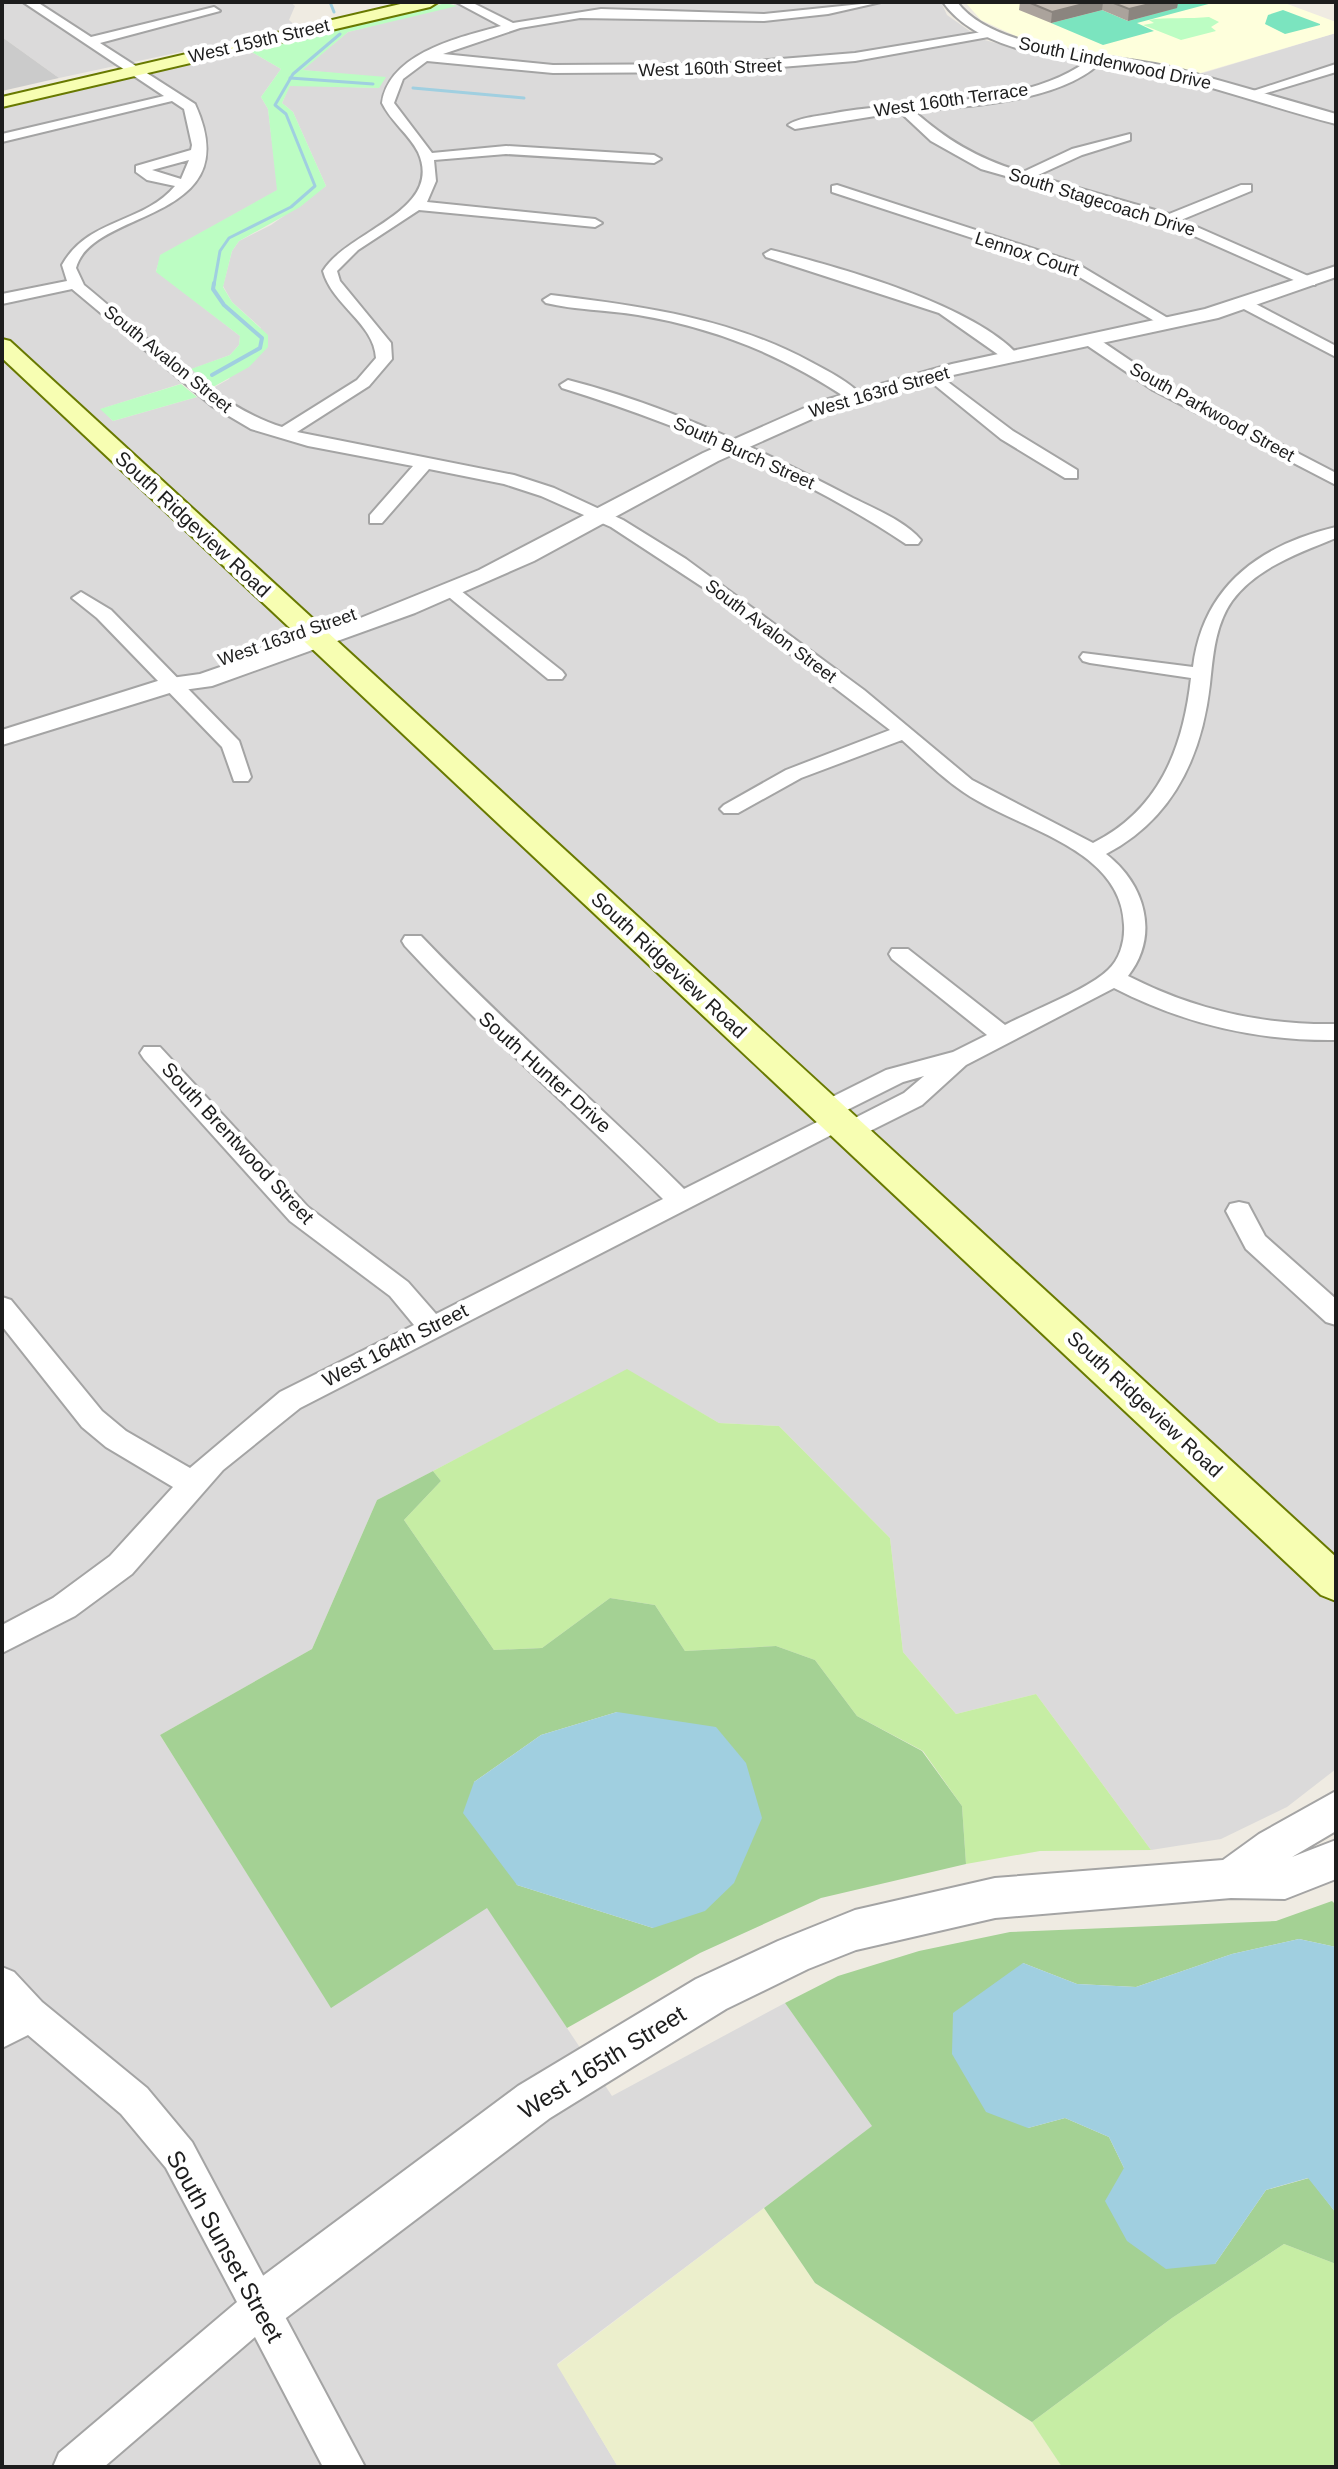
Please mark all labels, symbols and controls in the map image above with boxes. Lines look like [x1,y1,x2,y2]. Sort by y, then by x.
street label: West 159th Street [187,15,331,67]
street label: South Lindenwood Drive [1017,33,1213,93]
street label: West 160th Street [638,55,782,81]
street label: West 160th Terrace [873,79,1029,121]
street label: South Stagecoach Drive [1006,164,1198,240]
street label: Lennox Court [973,228,1081,280]
street label: South Avalon Street [100,301,236,417]
street label: South Parkwood Street [1126,358,1298,466]
street label: West 163rd Street [807,362,951,422]
street label: South Burch Street [670,413,818,493]
street label: South Ridgeview Road [111,447,275,601]
street label: South Avalon Street [702,575,840,687]
street label: West 163rd Street [215,604,359,670]
street label: South Ridgeview Road [587,888,751,1042]
street label: South Hunter Drive [474,1007,616,1137]
street label: South Brentwood Street [158,1058,319,1228]
street label: West 164th Street [319,1299,472,1391]
street label: South Ridgeview Road [1063,1327,1227,1481]
street label: West 165th Street [514,2000,691,2124]
street label: South Sunset Street [161,2146,289,2347]

